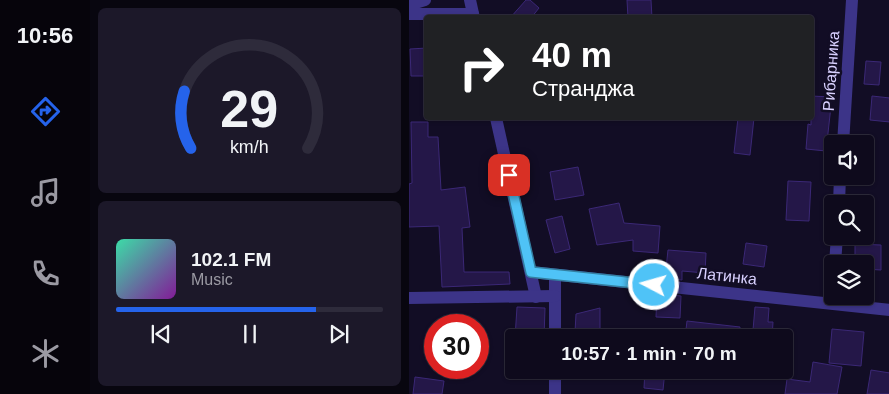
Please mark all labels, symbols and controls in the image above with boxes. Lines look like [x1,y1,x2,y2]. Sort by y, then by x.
text: 10:56 [17,23,73,48]
street label: Рибарника [820,30,842,112]
icon: right [449,35,514,100]
text: 40 m [532,35,612,74]
text: Странджа [532,76,634,101]
text: 29 [221,80,278,138]
icon: directions [28,94,63,129]
map controls [824,135,874,305]
button: sound [824,135,874,185]
text: km/h [230,137,269,157]
pin [488,154,530,196]
icon: arrive [495,161,523,189]
icon: music [28,175,63,210]
button: search [824,195,874,245]
text: 102.1 FM [191,249,271,270]
button: layers [824,255,874,305]
icon: phone [28,256,63,291]
position arrow [627,258,679,310]
street label: Латинка [696,264,758,288]
text: Music [191,271,233,288]
speed limit sign: 30 [424,314,489,379]
icon: previous [147,320,175,348]
icon: pause [236,320,264,348]
icon: next [325,320,353,348]
icon: climate [28,336,63,371]
text: 10:57 · 1 min · 70 m [561,343,737,364]

